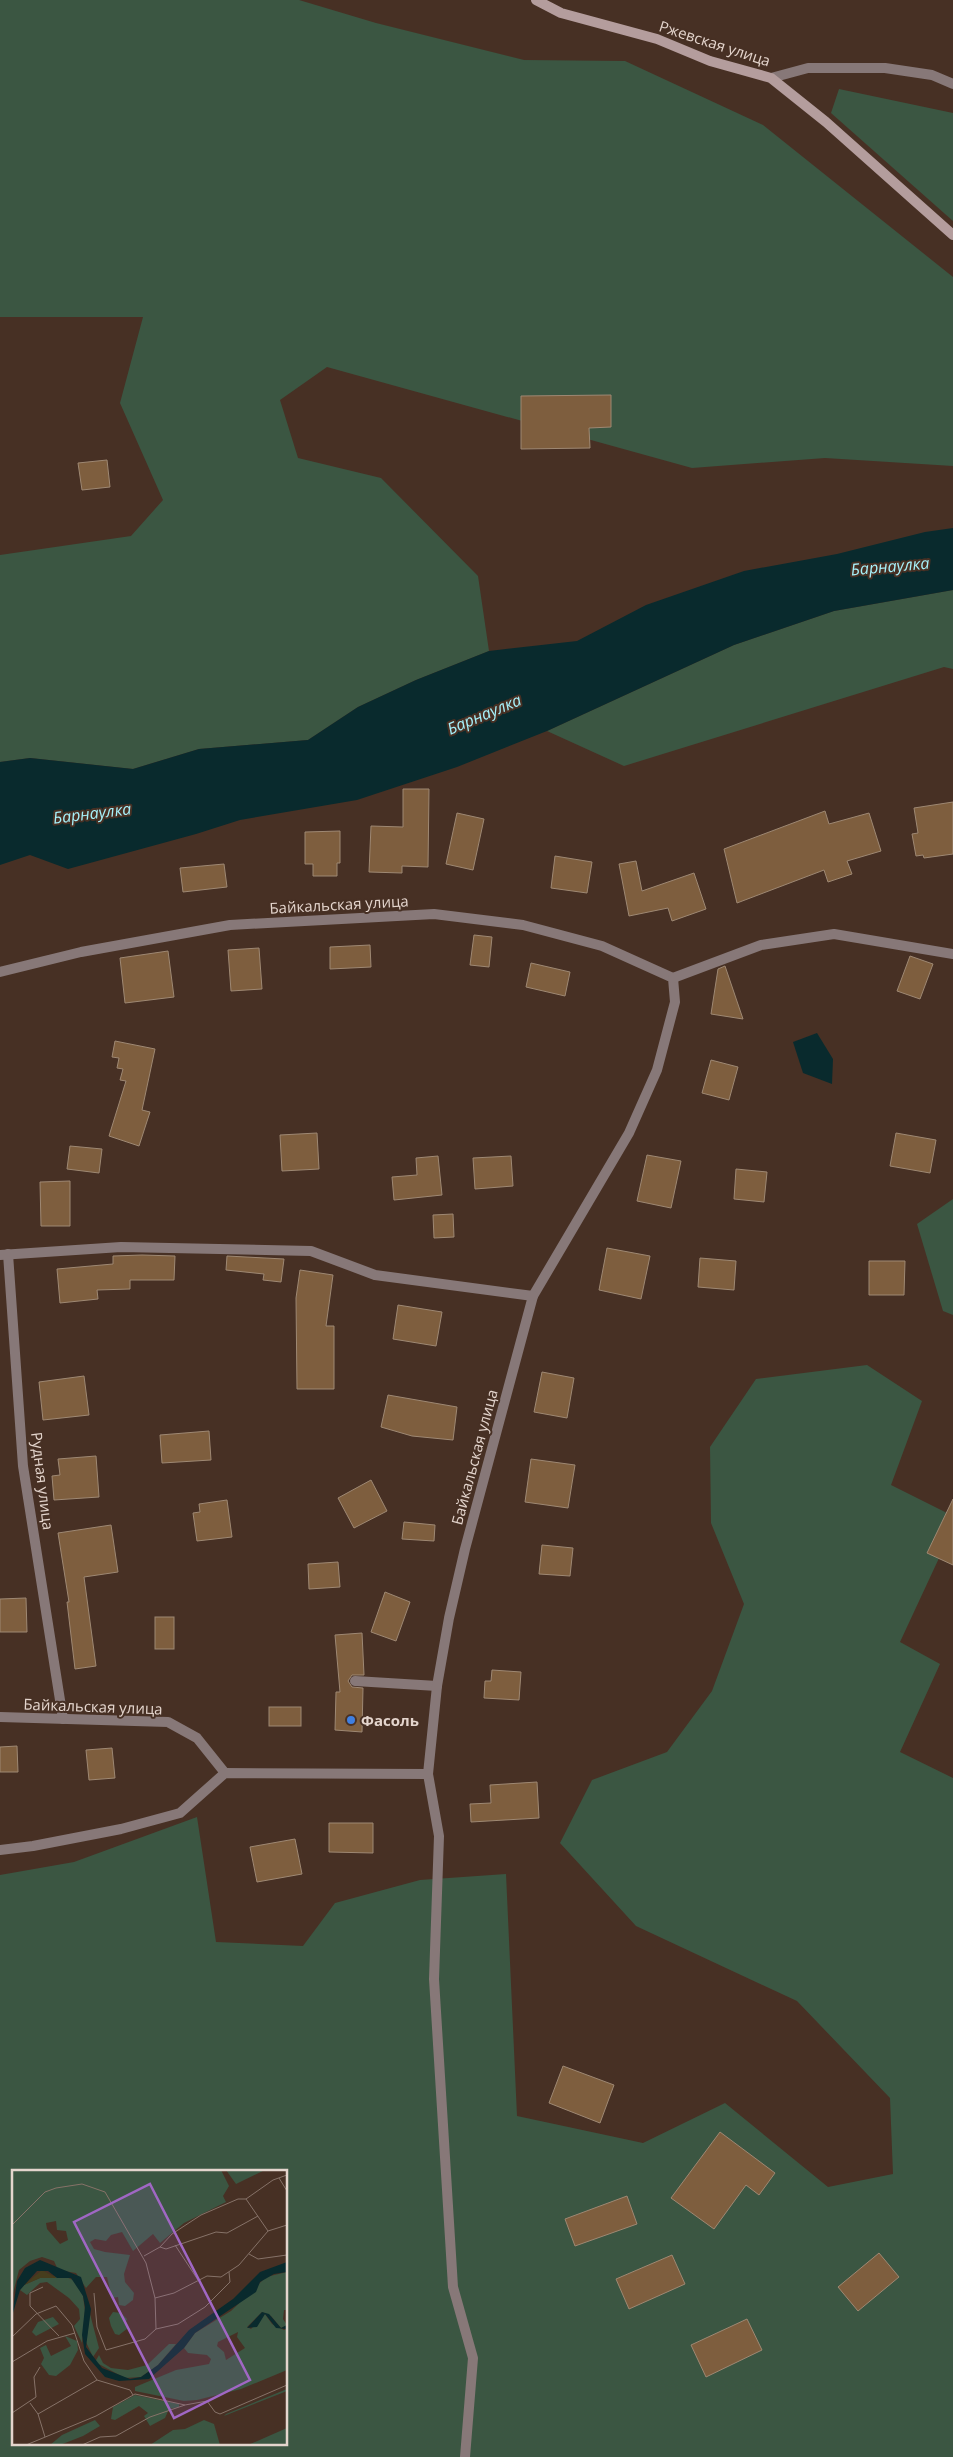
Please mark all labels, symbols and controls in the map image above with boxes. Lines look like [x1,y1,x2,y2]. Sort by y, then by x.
street label: Ржевская улица [657,16,773,70]
water label: Барнаулка [850,552,930,580]
water label: Барнаулка [444,689,524,739]
water label: Барнаулка [52,797,132,829]
street label: Байкальская улица [269,890,409,918]
street label: Байкальская улица [446,1387,502,1527]
street label: Рудная улица [27,1431,59,1531]
street label: Байкальская улица [23,1694,163,1718]
place label: Фасоль [361,1710,419,1730]
marker: Фасоль [345,1714,357,1726]
inset map [12,2170,288,2444]

